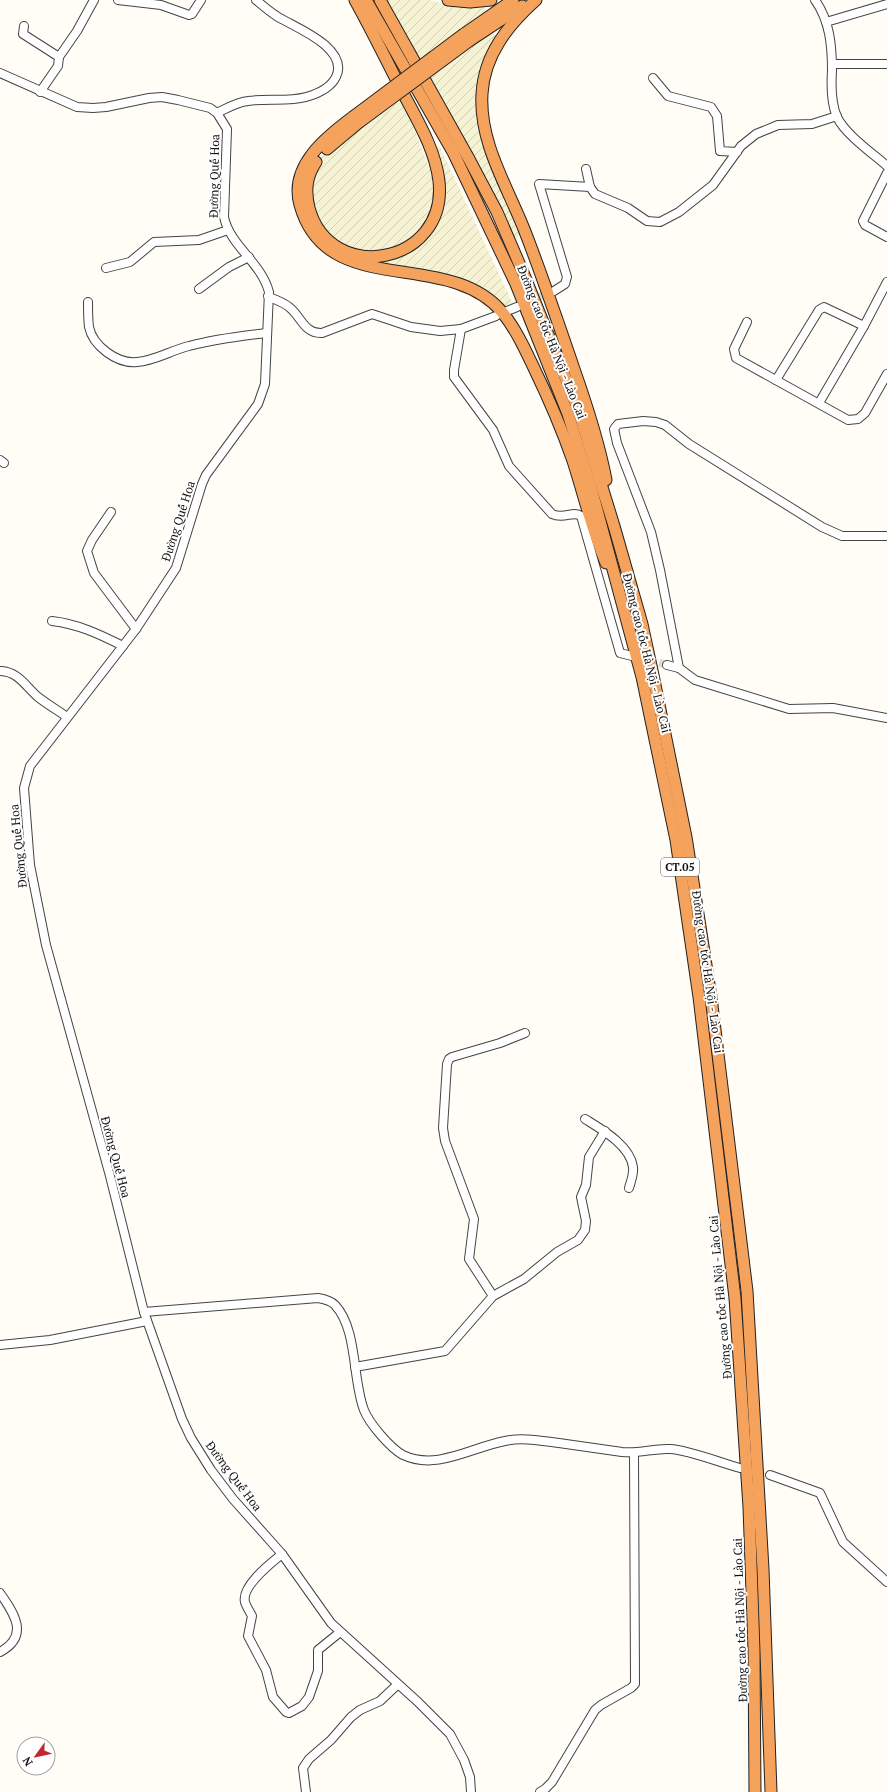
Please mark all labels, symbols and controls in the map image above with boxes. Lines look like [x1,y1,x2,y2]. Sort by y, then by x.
street label: Đường Quế Hoa [206,134,222,218]
street label: Đường cao tốc Hà Nội - Lào Cai [514,263,590,421]
street label: Đường Quế Hoa [158,479,198,563]
street label: Đường cao tốc Hà Nội - Lào Cai [620,572,674,735]
street label: Đường Quế Hoa [6,804,30,888]
road number: CT.05 [661,858,699,876]
street label: Đường cao tốc Hà Nội - Lào Cai [689,890,727,1055]
street label: Đường Quế Hoa [98,1115,134,1199]
street label: Đường cao tốc Hà Nội - Lào Cai [705,1214,735,1379]
street label: Đường Quế Hoa [203,1438,265,1514]
street label: Đường cao tốc Hà Nội - Lào Cai [730,1537,750,1702]
north arrow [16,1736,56,1776]
text: N [19,1754,36,1769]

